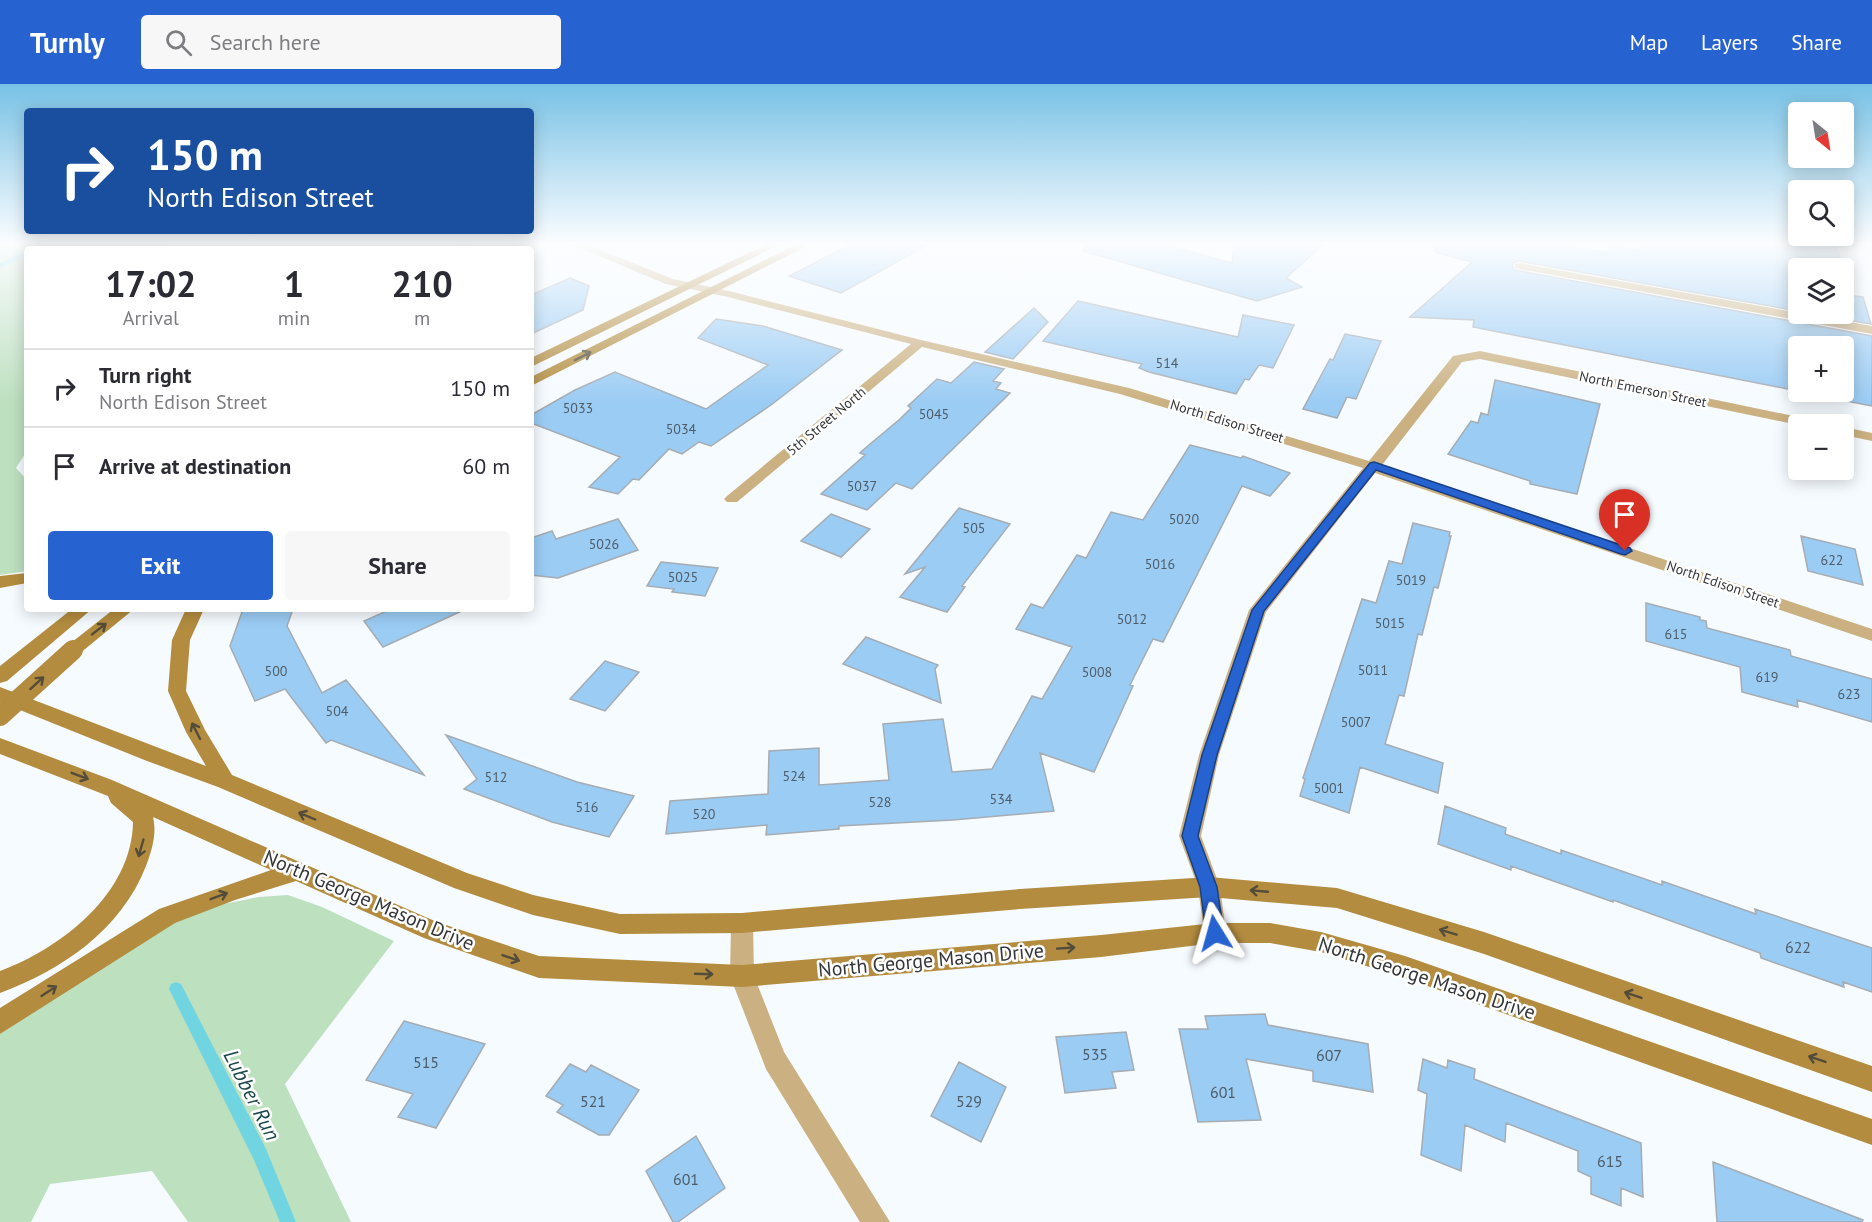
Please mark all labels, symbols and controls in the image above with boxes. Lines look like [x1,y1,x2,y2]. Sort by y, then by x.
search box [141,15,561,69]
text: Turnly [30,24,105,61]
icon: search [162,26,195,59]
text: Search here [210,28,321,56]
text: Map [1630,29,1668,56]
text: Layers [1701,29,1758,56]
text: Share [1791,29,1842,56]
north arrow [1788,102,1854,168]
map controls [1788,102,1854,480]
text: 150 m [147,127,263,182]
icon: right [48,132,126,210]
text: North Edison Street [147,180,374,214]
button: search [1788,180,1854,246]
button: layers [1788,258,1854,324]
text: 17:02 [105,260,197,307]
text: 1 [284,260,304,307]
text: 210 [392,260,453,307]
text: Arrival [123,305,179,331]
text: min [278,305,310,331]
text: m [414,305,430,331]
button: + [1788,336,1854,402]
one-way arrow [574,349,592,361]
house number: 514 [1156,354,1179,372]
text: Turn right [99,361,191,389]
street label: North Emerson Street [1578,367,1708,411]
icon: right [48,372,81,405]
text: 150 m [450,374,510,402]
street label: 5th Street North [783,383,869,459]
text: North Edison Street [99,389,267,415]
street label: North Edison Street [1168,395,1286,447]
house number: 5033 [563,399,593,417]
house number: 5045 [919,405,949,423]
button: − [1788,414,1854,480]
house number: 5034 [666,420,697,438]
icon: arrive [48,450,81,483]
text: Arrive at destination [99,452,291,480]
text: 60 m [462,452,510,480]
house number: 5037 [847,477,877,495]
pin [1599,489,1650,551]
icon: arrive [1608,498,1641,531]
house number: 5020 [1169,510,1200,528]
house number: 505 [963,519,985,537]
button: Exit [48,531,273,600]
button: Share [285,531,510,600]
house number: 5026 [589,535,619,553]
house number: 622 [1821,551,1843,569]
house number: 5016 [1145,555,1175,573]
street label: North Edison Street [1664,556,1782,612]
house number: 5025 [668,568,698,586]
house number: 5019 [1396,571,1426,589]
house number: 5012 [1117,610,1147,628]
house number: 5015 [1375,614,1405,632]
one-way arrow [91,623,107,636]
house number: 615 [1665,625,1687,643]
house number: 5011 [1358,661,1388,679]
house number: 500 [265,662,288,680]
house number: 5008 [1082,663,1112,681]
house number: 619 [1756,668,1778,686]
one-way arrow [29,676,44,690]
house number: 623 [1838,685,1860,703]
house number: 504 [326,702,349,720]
house number: 5007 [1341,713,1371,731]
one-way arrow [190,722,201,740]
house number: 524 [783,767,806,785]
house number: 512 [485,768,507,786]
one-way arrow [70,771,88,782]
house number: 5001 [1314,779,1344,797]
house number: 534 [990,790,1013,808]
house number: 528 [869,793,891,811]
house number: 516 [576,798,598,816]
house number: 520 [693,805,716,823]
one-way arrow [298,810,316,821]
one-way arrow [134,838,146,857]
street label: North George Mason Drive [260,844,478,956]
one-way arrow [1249,885,1269,896]
one-way arrow [209,890,227,901]
position arrow [1183,901,1247,965]
one-way arrow [1439,926,1458,937]
street label: North George Mason Drive [1315,931,1539,1025]
street label: North George Mason Drive [817,937,1045,983]
house number: 622 [1785,937,1811,957]
one-way arrow [1055,943,1075,954]
one-way arrow [501,953,520,964]
one-way arrow [694,969,714,980]
one-way arrow [40,984,57,996]
one-way arrow [1624,989,1643,1000]
house number: 535 [1082,1044,1108,1064]
water label: Lubber Run [218,1045,286,1145]
house number: 607 [1316,1045,1342,1065]
house number: 515 [413,1052,439,1072]
one-way arrow [1808,1053,1827,1064]
house number: 601 [1210,1082,1236,1102]
house number: 521 [580,1091,606,1111]
house number: 529 [956,1091,982,1111]
house number: 615 [1597,1151,1623,1171]
house number: 601 [673,1169,699,1189]

